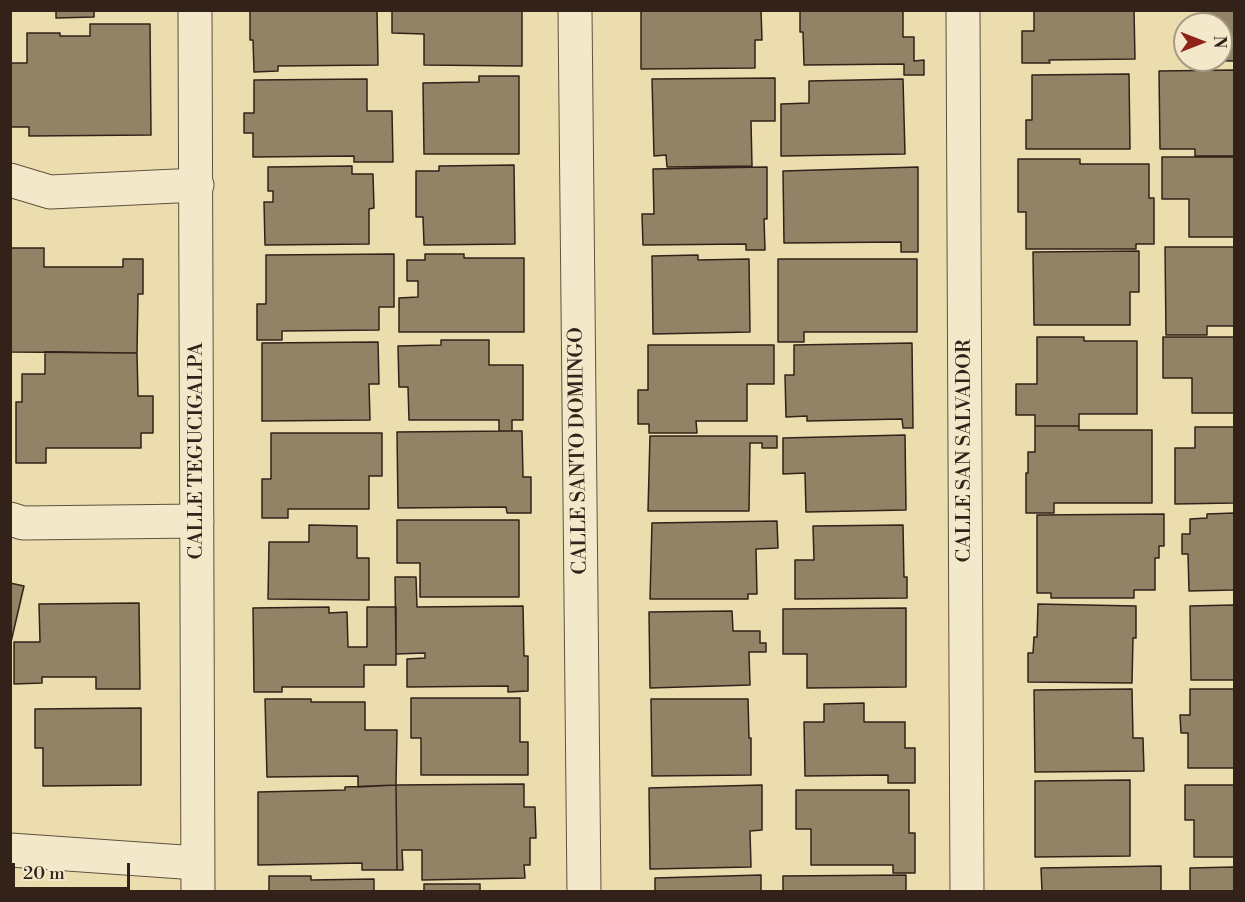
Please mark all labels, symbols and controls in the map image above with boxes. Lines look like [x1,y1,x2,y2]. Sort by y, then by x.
north arrow [1173,12,1233,72]
text: N [1209,36,1229,48]
street label: CALLE SANTO DOMINGO [565,327,593,575]
street label: CALLE SAN SALVADOR [953,339,977,563]
street label: CALLE TEGUCIGALPA [185,342,209,560]
scale bar [15,851,134,889]
text: 20 m [23,862,65,885]

